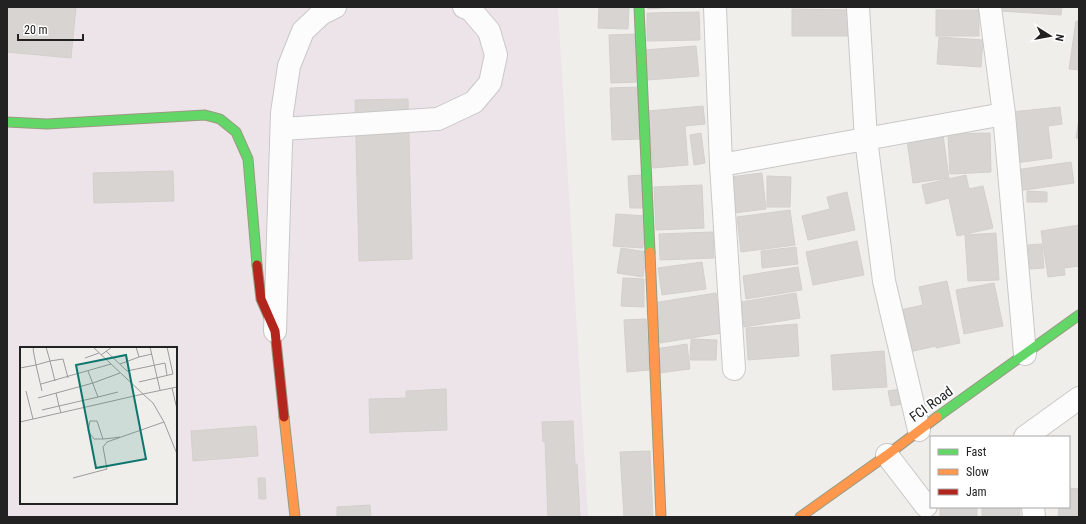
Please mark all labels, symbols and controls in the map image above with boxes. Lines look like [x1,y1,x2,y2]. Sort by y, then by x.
scale bar [18,16,83,42]
north arrow [1030,16,1070,56]
text: 20 m [24,23,48,37]
text: N [1052,33,1066,43]
inset map [20,347,177,504]
street label: FCI Road [906,383,956,425]
legend [930,436,1070,508]
text: Fast [966,445,987,459]
text: Slow [966,465,989,479]
text: Jam [966,485,987,499]

